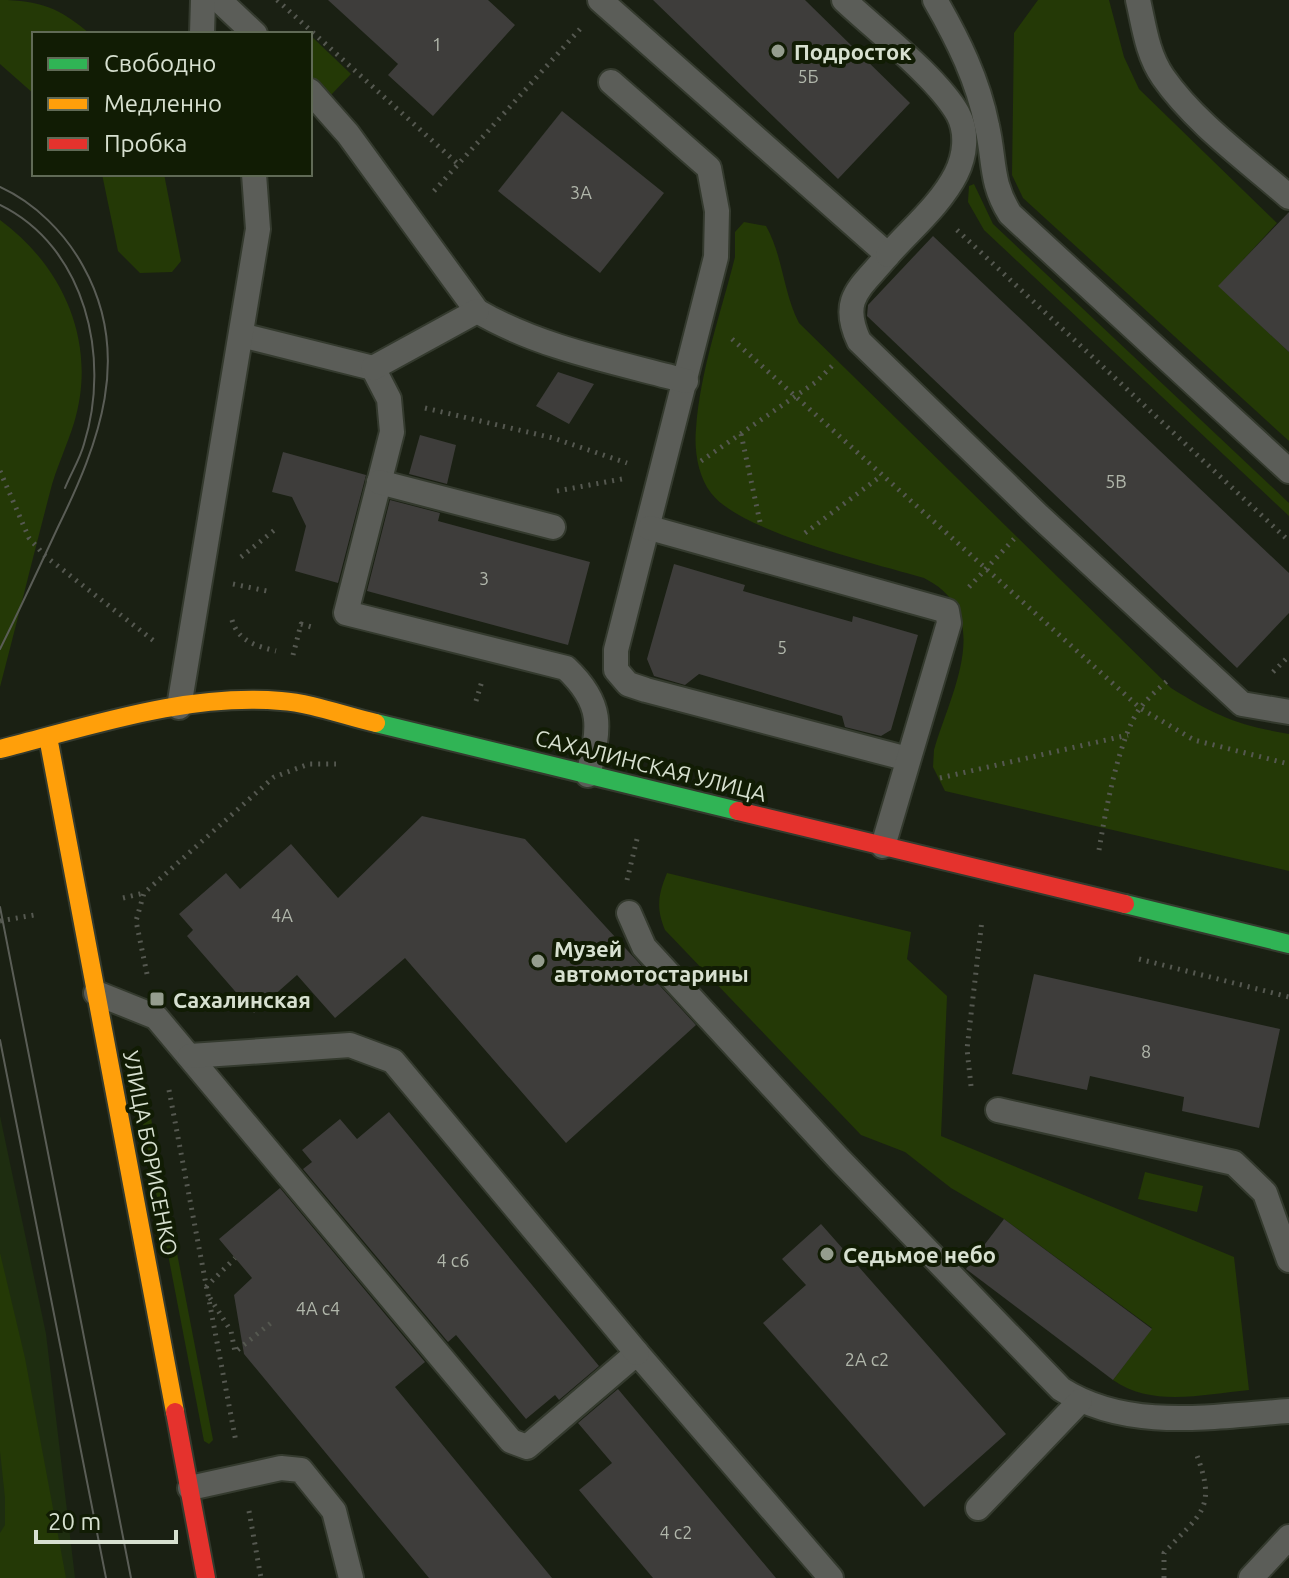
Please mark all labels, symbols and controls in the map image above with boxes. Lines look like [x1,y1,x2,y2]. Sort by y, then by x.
legend [32,32,312,176]
house number: 1 [432,34,442,54]
place label: Подросток [794,39,912,64]
marker: Подросток [769,42,787,60]
text: Свободно [104,50,216,77]
house number: 5Б [797,66,819,86]
text: Медленно [104,90,222,117]
text: Пробка [104,130,187,157]
house number: 3А [570,182,592,202]
house number: 5В [1105,471,1127,491]
house number: 3 [479,568,489,588]
house number: 5 [777,637,787,657]
street label: САХАЛИНСКАЯ УЛИЦА [533,724,770,806]
house number: 4А [271,905,293,925]
place label: Музей автомотостарины [554,936,749,986]
marker: Музей автомотостарины [529,952,547,970]
place label: Сахалинская [173,987,311,1012]
marker: Сахалинская [148,990,166,1008]
house number: 8 [1141,1041,1151,1061]
street label: УЛИЦА БОРИСЕНКО [119,1048,183,1258]
place label: Седьмое небо [843,1242,996,1267]
marker: Седьмое небо [818,1245,836,1263]
house number: 4 с6 [437,1250,469,1270]
house number: 4А с4 [296,1298,340,1318]
house number: 2А с2 [845,1349,889,1369]
scale bar [36,1494,176,1544]
text: 20 m [48,1508,101,1535]
house number: 4 с2 [660,1522,692,1542]

